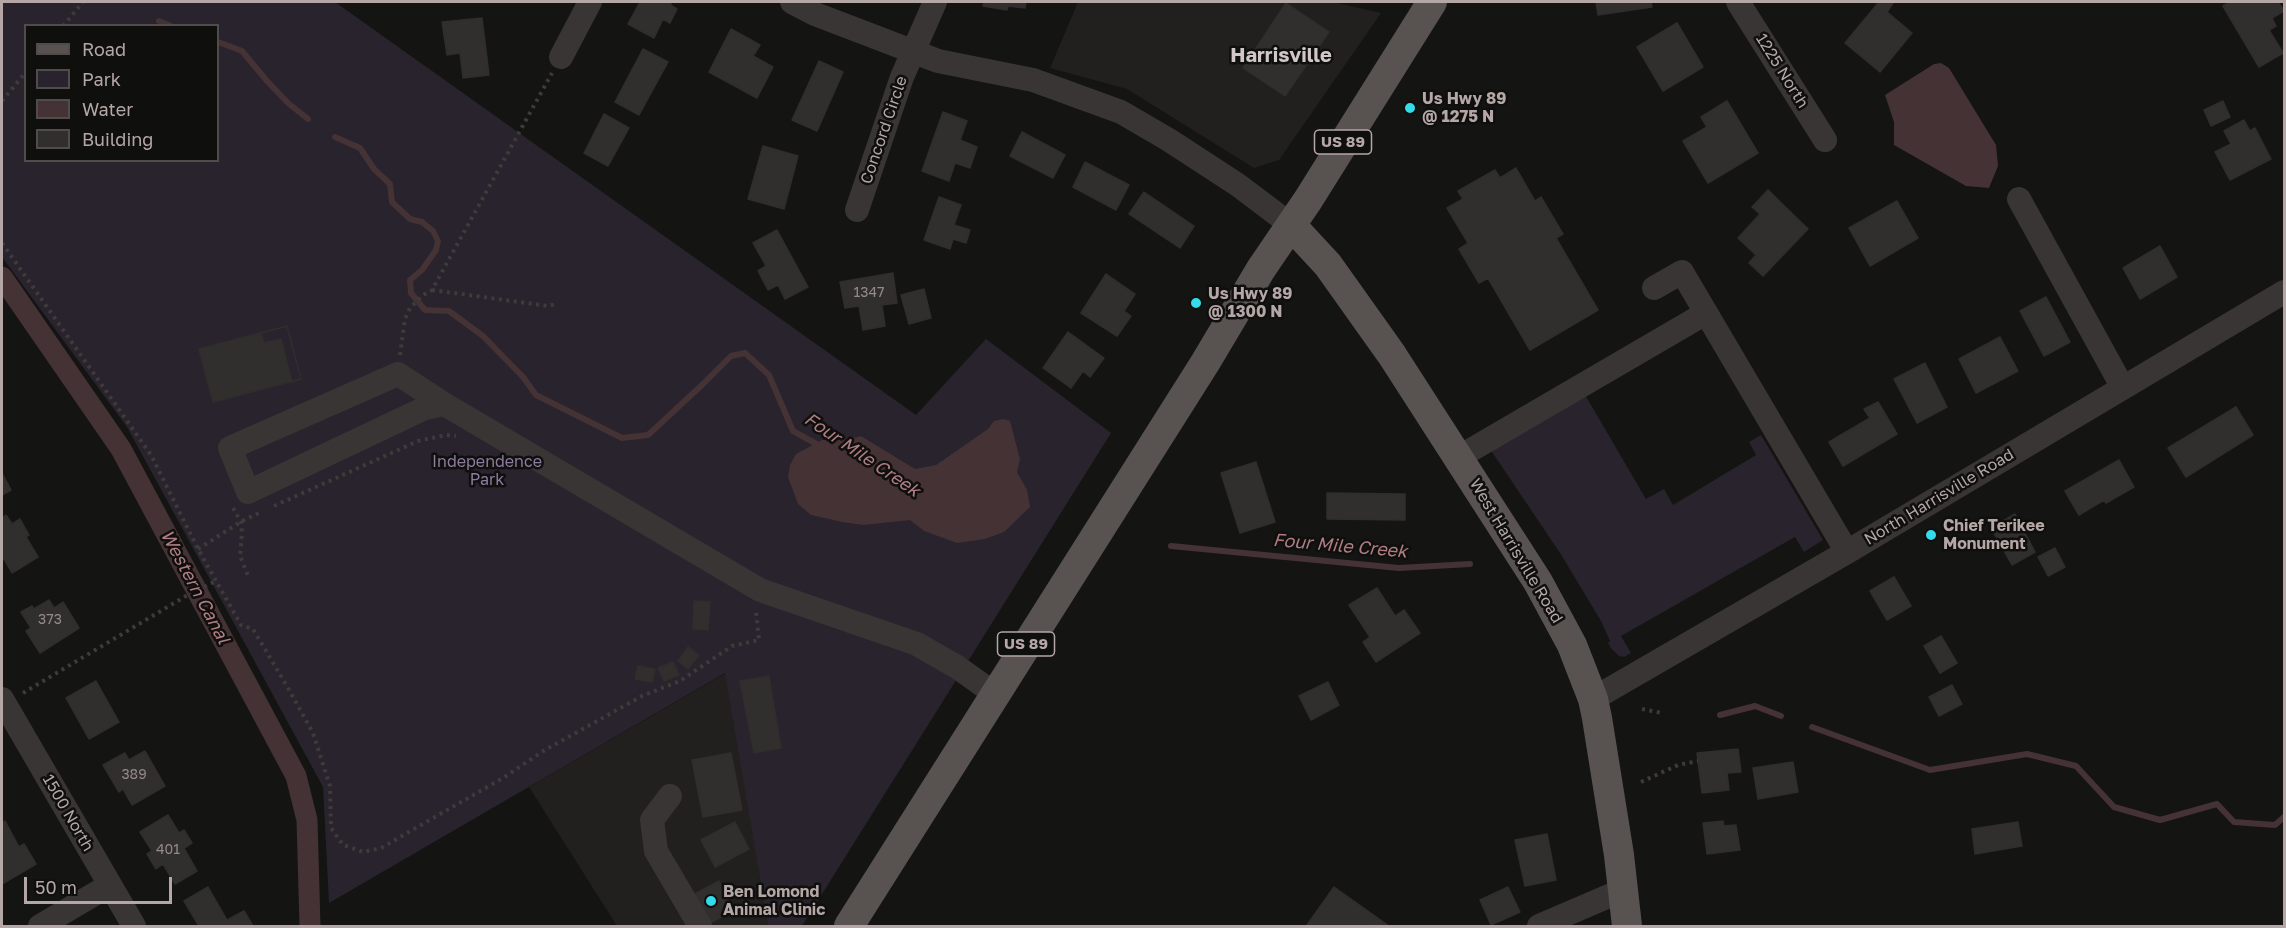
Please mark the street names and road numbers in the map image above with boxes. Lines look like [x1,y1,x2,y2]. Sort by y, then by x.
street label: 1225 North [1752,30,1812,112]
street label: Concord Circle [857,74,911,186]
road number: US 89 [1314,130,1372,154]
street label: North Harrisville Road [1861,445,2017,549]
street label: West Harrisville Road [1465,475,1567,627]
road number: US 89 [998,632,1054,656]
street label: 1500 North [38,771,98,855]

